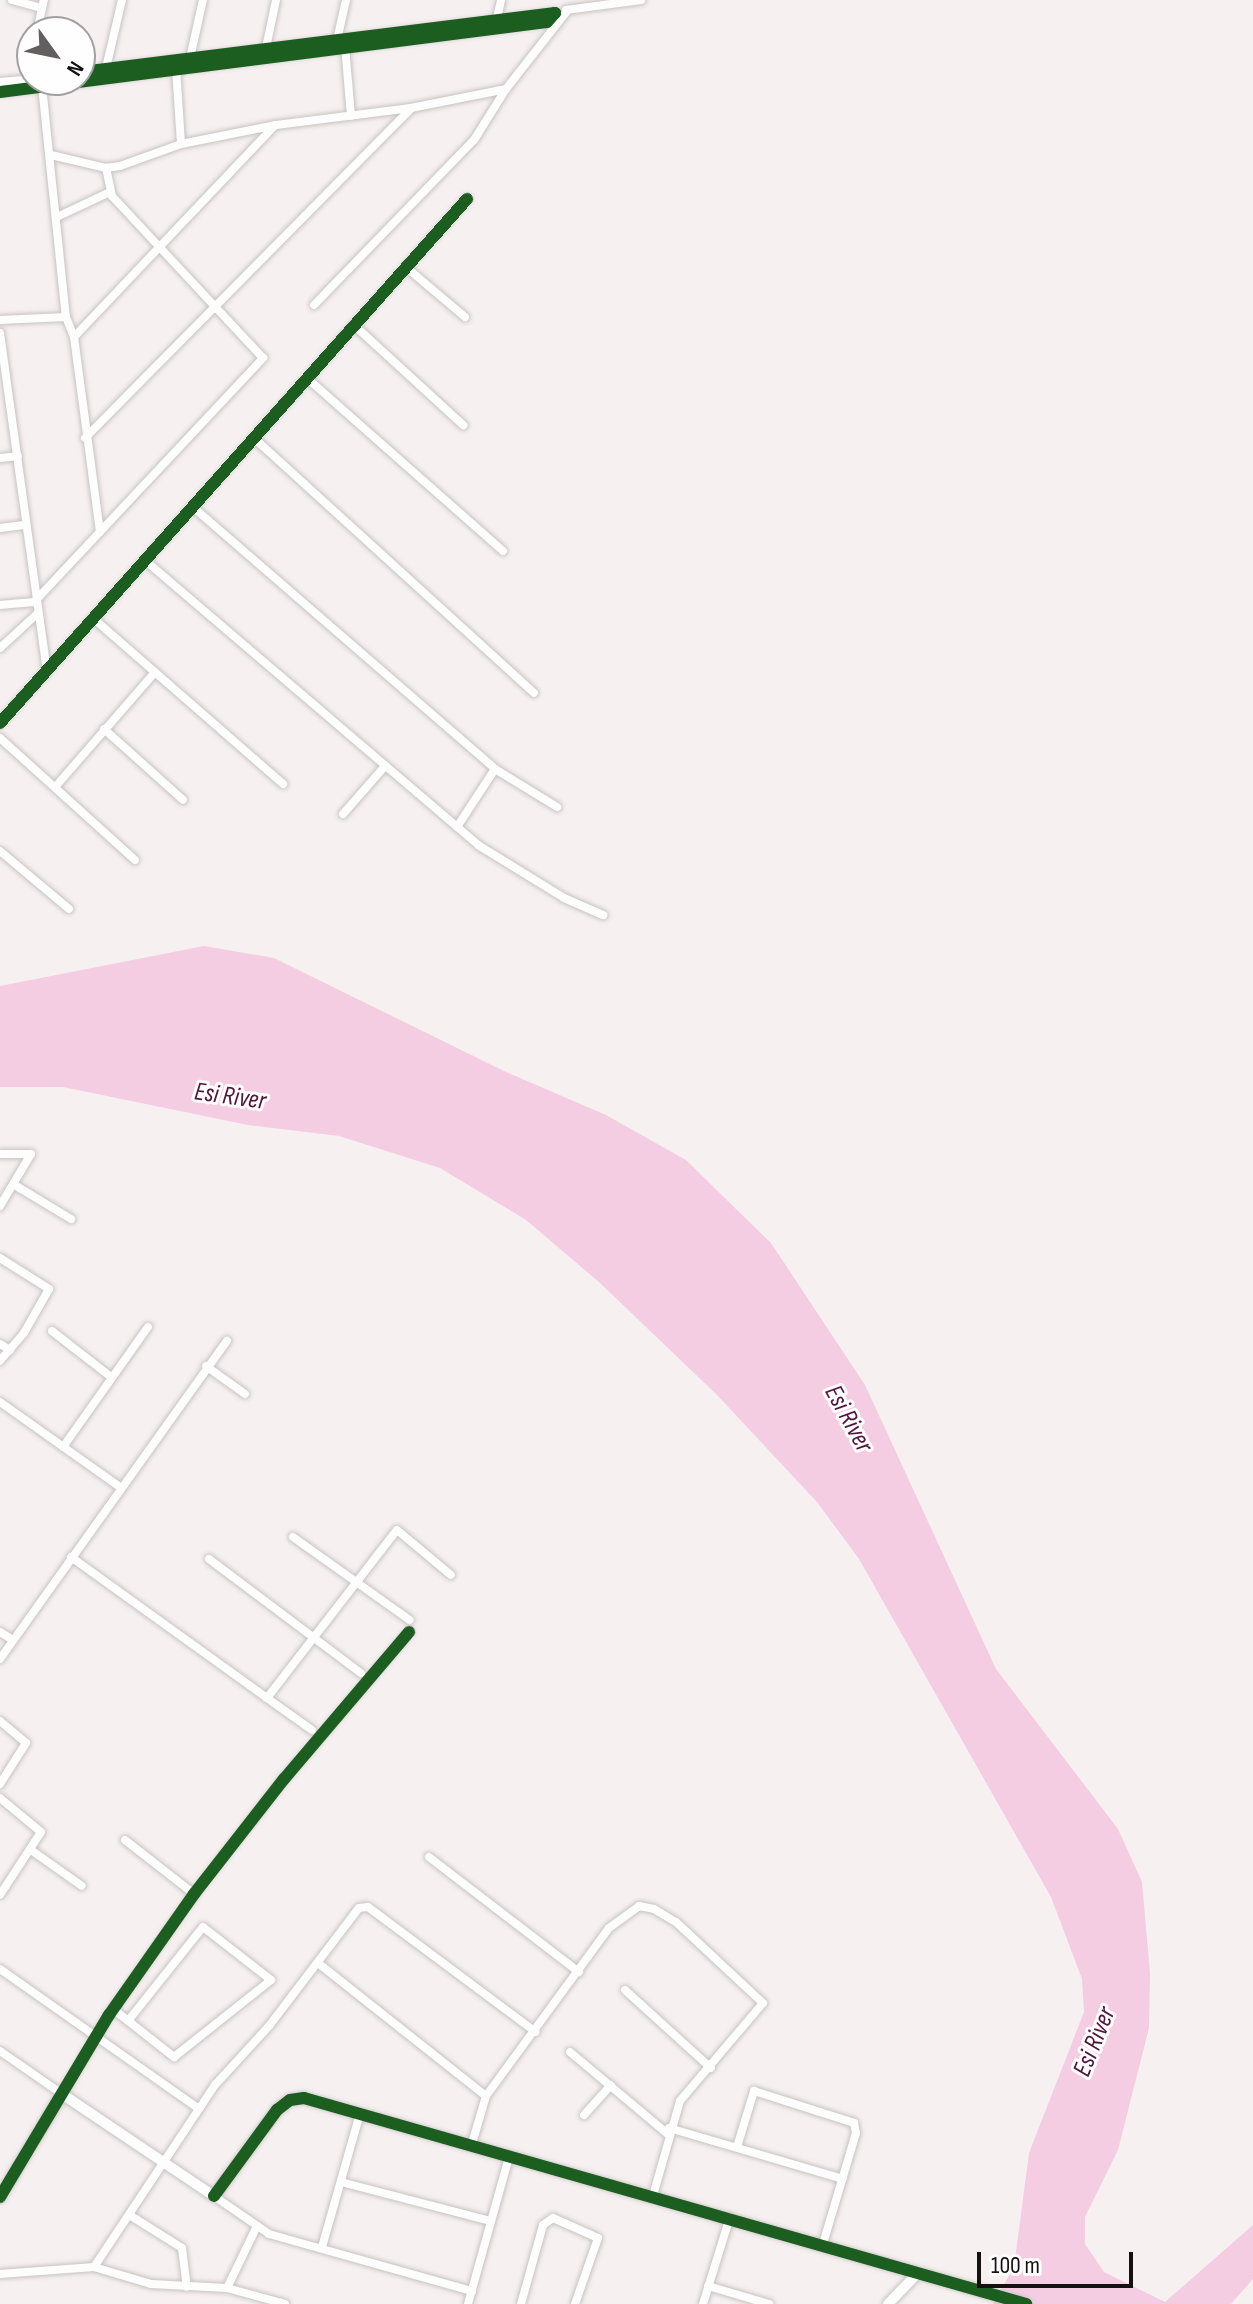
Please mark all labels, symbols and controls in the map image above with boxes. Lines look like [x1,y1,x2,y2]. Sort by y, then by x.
north arrow [16,16,96,96]
text: N [60,56,89,81]
water label: Esi River [192,1077,268,1117]
water label: Esi River [817,1380,879,1458]
water label: Esi River [1067,2003,1123,2081]
scale bar [981,2236,1137,2286]
text: 100 m [991,2251,1040,2280]

